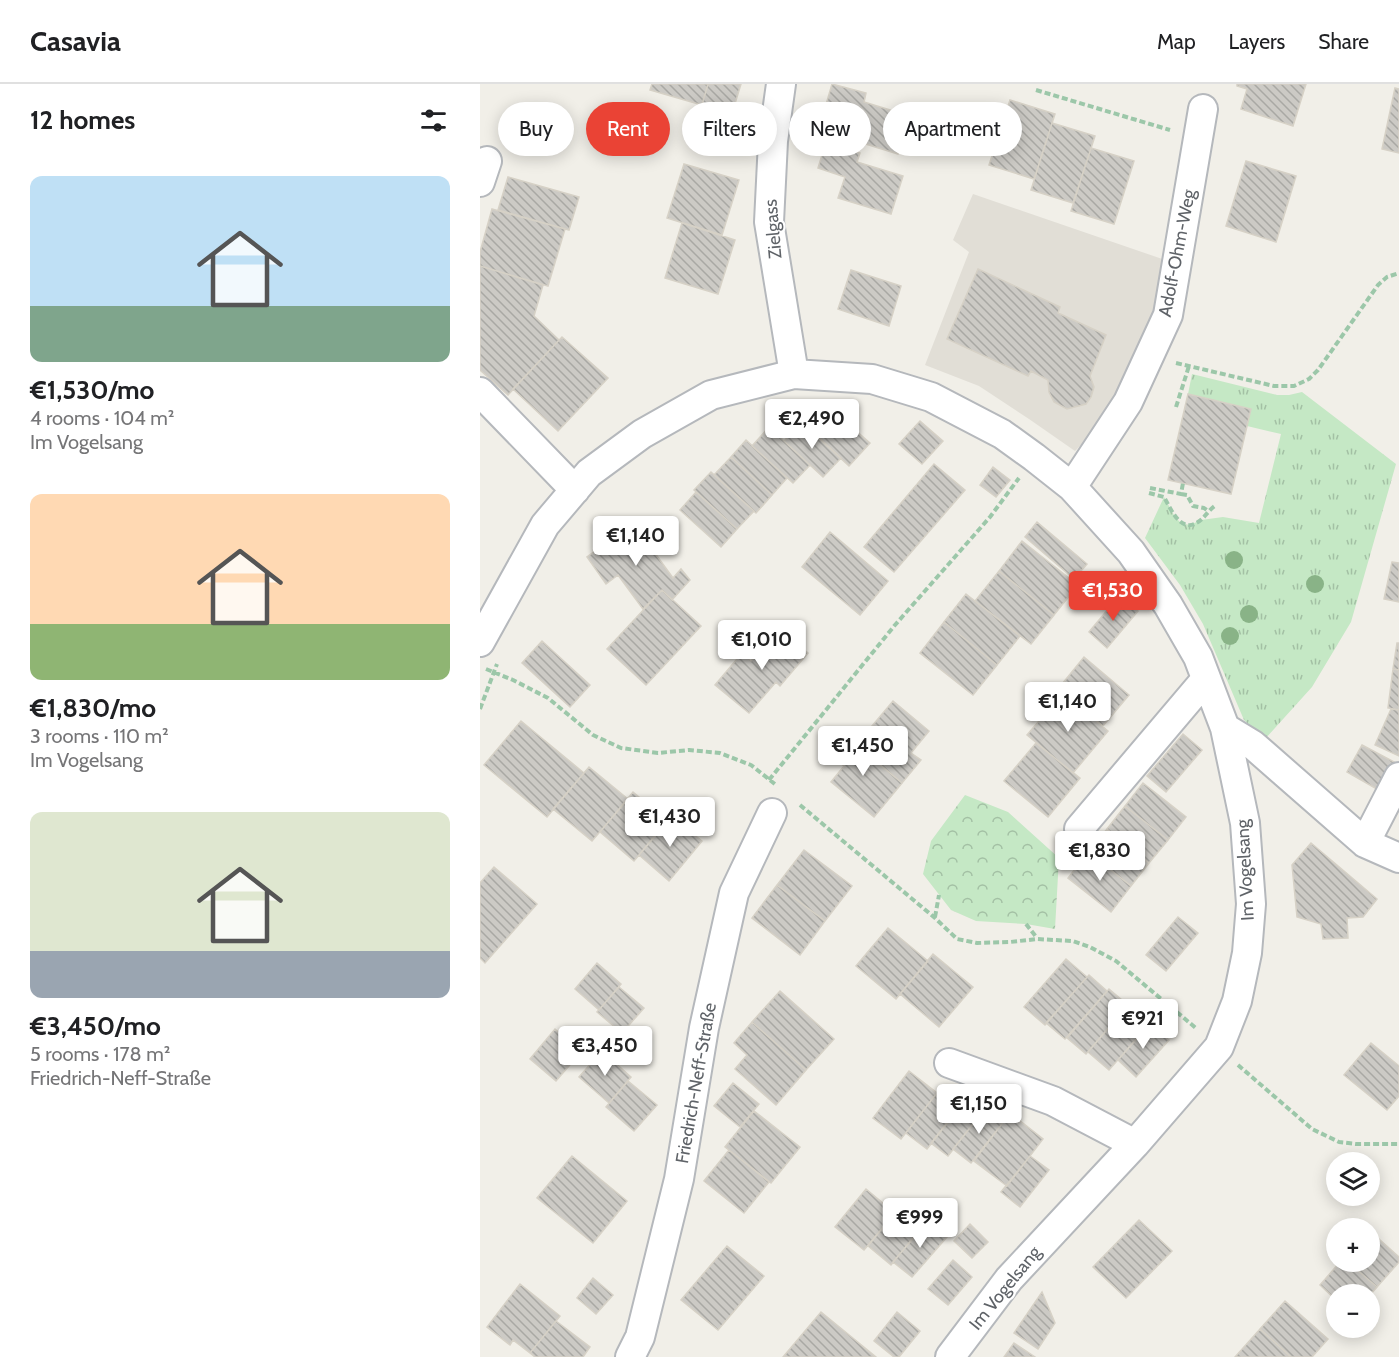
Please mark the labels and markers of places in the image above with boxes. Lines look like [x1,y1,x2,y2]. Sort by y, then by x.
pin: €2,490 [763,399,861,450]
pin: €1,140 [587,516,685,567]
pin: €1,530 [1064,571,1162,622]
pin: €1,010 [713,620,811,671]
pin: €1,140 [1019,682,1117,733]
pin: €1,450 [814,726,912,777]
pin: €1,430 [621,797,719,848]
pin: €1,830 [1051,831,1149,882]
pin: €921 [1107,999,1179,1050]
pin: €3,450 [556,1026,654,1077]
pin: €1,150 [930,1084,1028,1135]
pin: €999 [884,1198,956,1249]

